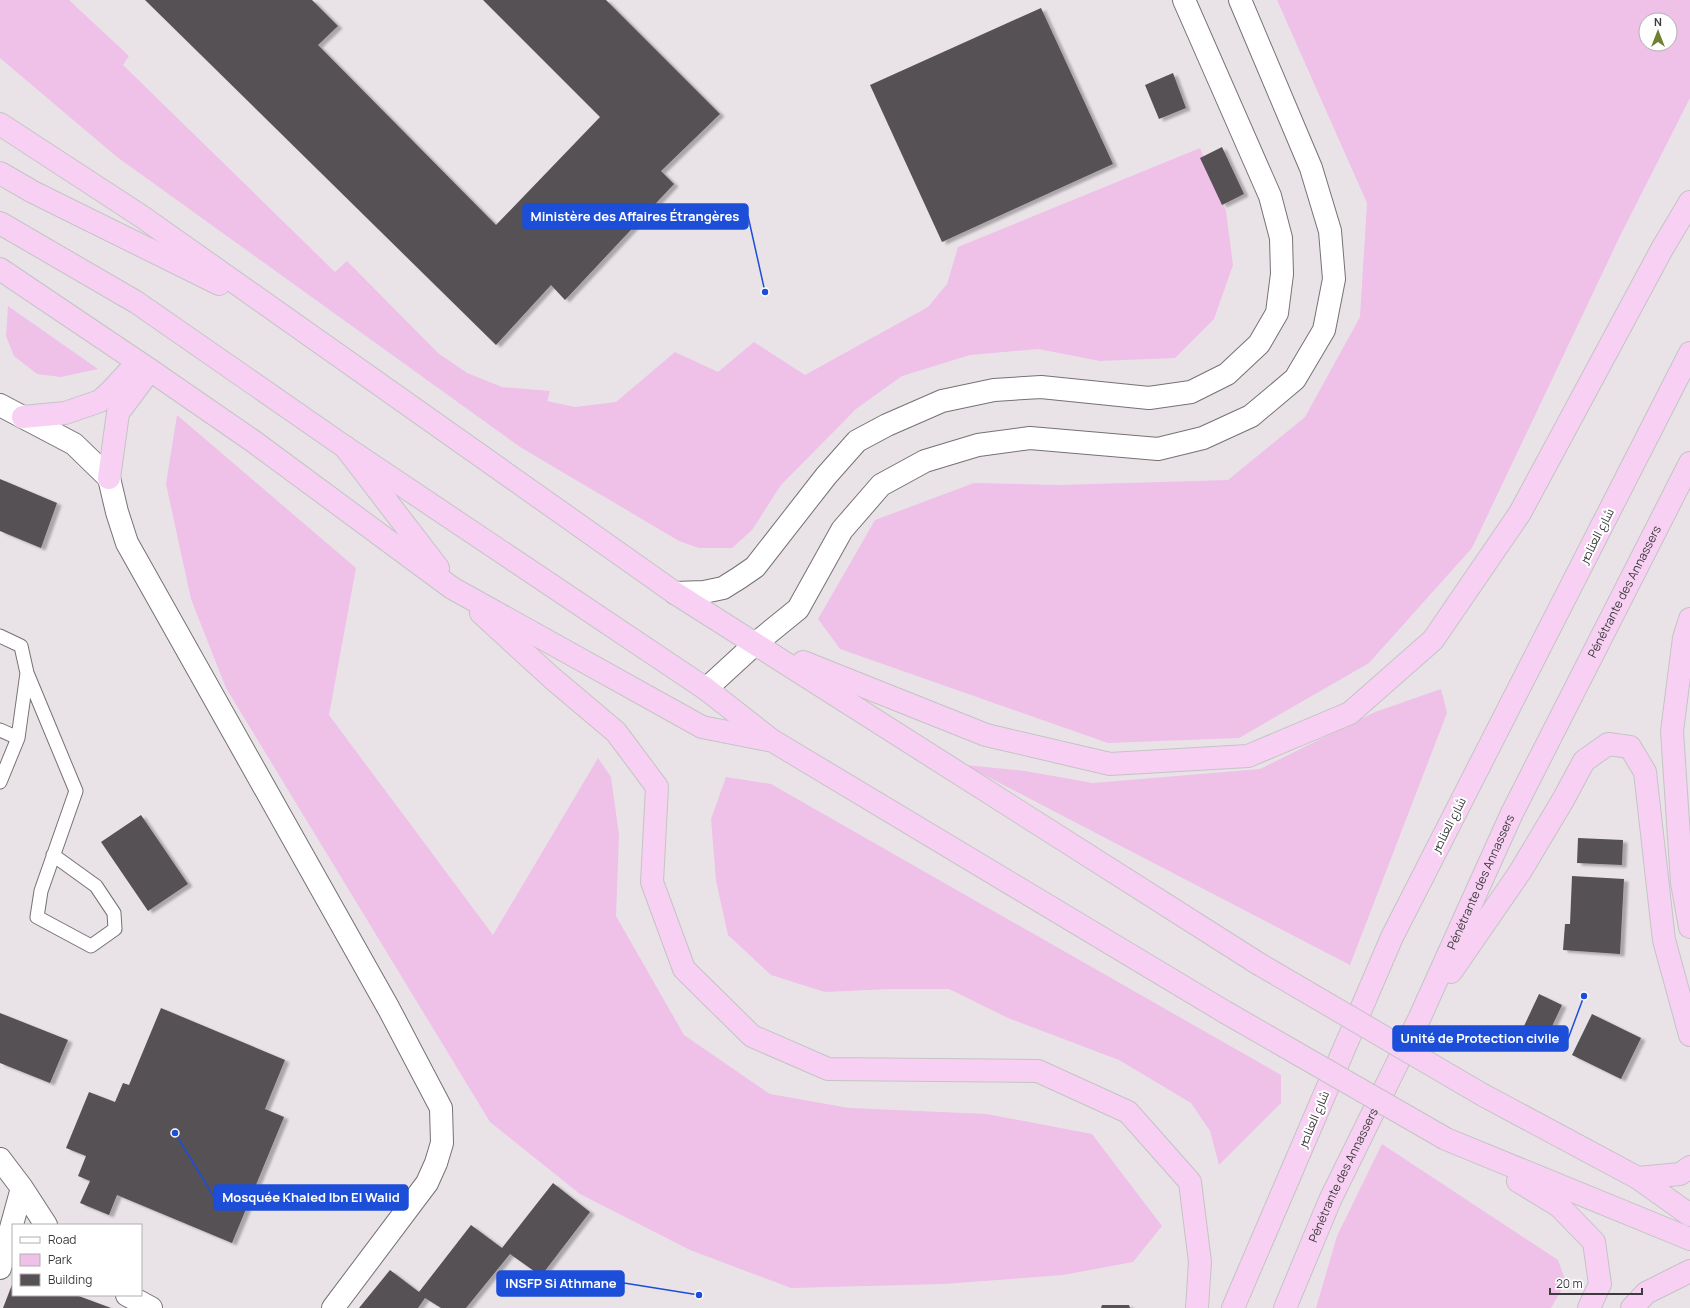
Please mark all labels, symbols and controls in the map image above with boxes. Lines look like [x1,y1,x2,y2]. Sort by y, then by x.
north arrow [1638,12,1678,52]
text: N [1654,14,1662,29]
callout: Ministère des Affaires Étrangères [523,204,748,229]
text: Ministère des Affaires Étrangères [531,207,739,225]
street label: شارع العناصر [1575,505,1618,567]
street label: Pénétrante des Annassers [1583,522,1665,661]
street label: شارع العناصر [1427,794,1470,856]
street label: Pénétrante des Annassers [1443,812,1518,952]
callout: Unité de Protection civile [1393,1026,1568,1051]
text: Unité de Protection civile [1401,1029,1560,1047]
street label: شارع العناصر [1294,1088,1333,1151]
street label: Pénétrante des Annassers [1304,1105,1382,1245]
callout: Mosquée Khaled Ibn El Walid [214,1185,408,1210]
text: Mosquée Khaled Ibn El Walid [222,1188,400,1206]
legend [12,1224,142,1296]
text: Road [48,1231,76,1248]
text: Park [48,1251,73,1268]
scale bar [1550,1270,1642,1296]
text: Building [48,1271,92,1288]
callout: INSFP Si Athmane [497,1271,624,1296]
text: INSFP Si Athmane [505,1274,617,1292]
text: 20 m [1556,1275,1583,1292]

